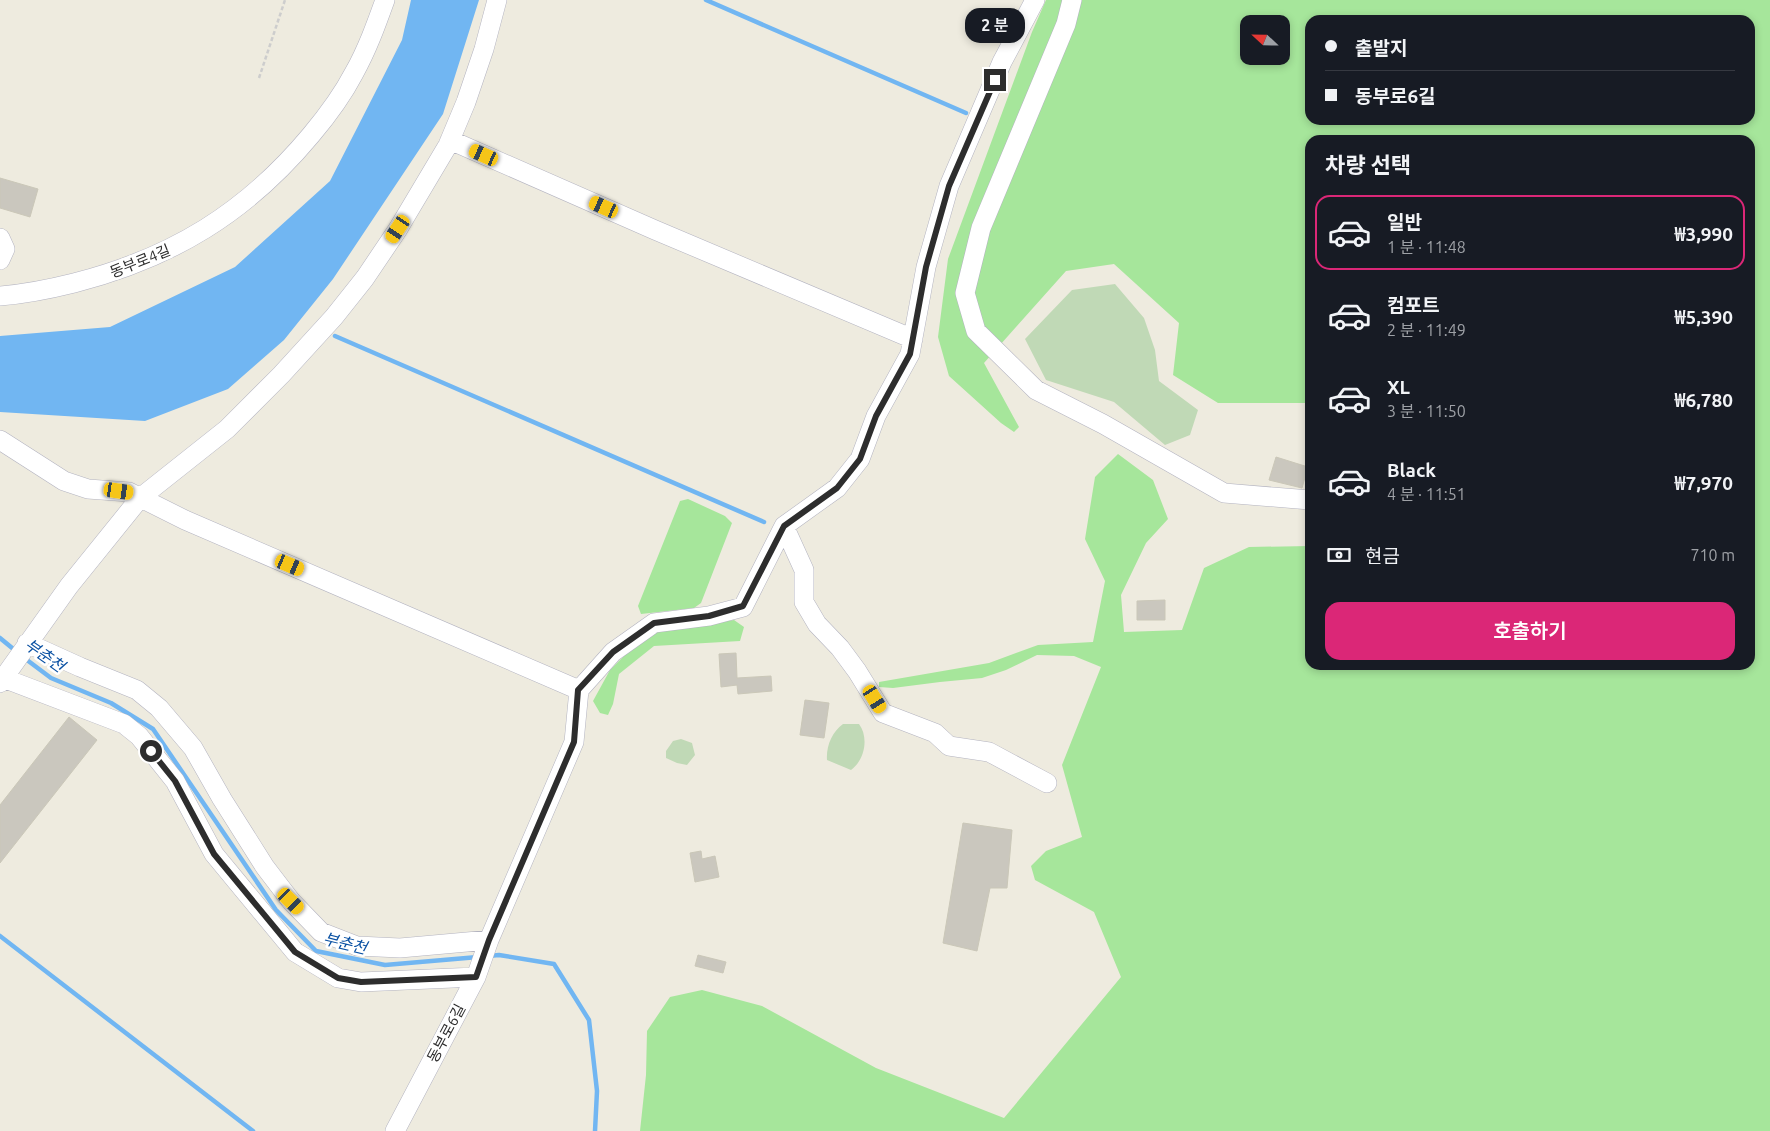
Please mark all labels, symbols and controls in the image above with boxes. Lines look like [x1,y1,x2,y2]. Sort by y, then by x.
callout: 2 분 [965,8,1025,42]
north arrow [1240,15,1290,65]
map controls [1240,15,1290,65]
text: 2 분 [981,16,1009,34]
text: 출발지 [1355,37,1407,59]
route end [984,69,1006,91]
text: 동부로6길 [1355,85,1436,107]
car [467,142,500,168]
text: 차량 선택 [1325,152,1411,177]
car [587,194,620,220]
icon: car [1327,210,1372,255]
text: 일반 [1387,211,1422,233]
car [383,212,412,246]
text: ₩3,990 [1674,223,1733,245]
text: 1 분 · 11:48 [1387,238,1466,256]
street label: 동부로4길 [107,241,173,281]
icon: car [1327,293,1372,338]
text: 컴포트 [1387,294,1439,316]
text: ₩5,390 [1674,306,1733,328]
text: 2 분 · 11:49 [1387,321,1466,339]
icon: car [1327,376,1372,421]
text: XL [1387,376,1410,398]
text: ₩6,780 [1674,389,1733,411]
text: 3 분 · 11:50 [1387,402,1466,420]
icon: car [1327,459,1372,504]
text: Black [1387,459,1436,481]
text: ₩7,970 [1674,472,1733,494]
car [103,481,134,501]
text: 4 분 · 11:51 [1387,485,1466,503]
icon: cash [1325,541,1353,569]
text: 현금 [1365,545,1400,567]
text: 710 m [1690,546,1735,564]
car [273,552,306,578]
button: 호출하기 [1325,602,1735,660]
water label: 부춘천 [22,635,70,676]
car [860,682,889,716]
route start [140,740,162,762]
car [275,885,306,917]
water label: 부춘천 [321,929,371,958]
street label: 동부로6길 [424,1001,468,1065]

